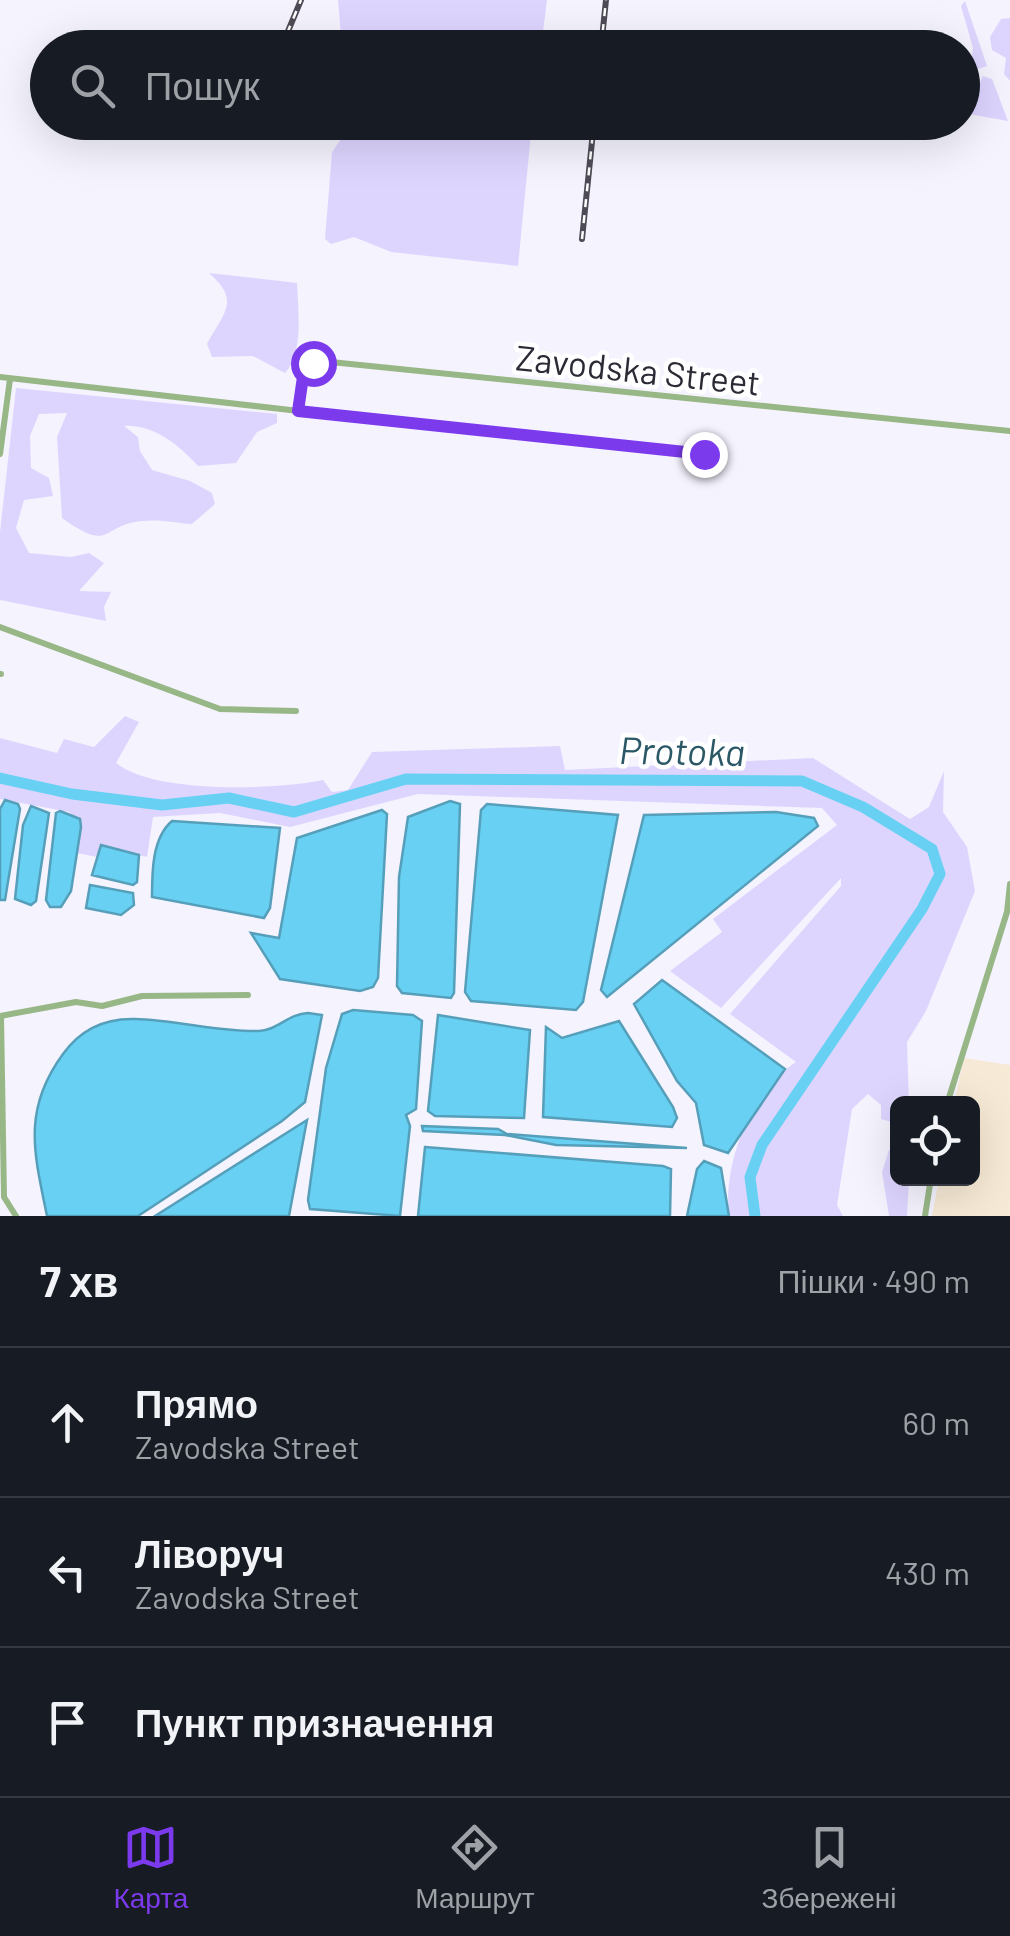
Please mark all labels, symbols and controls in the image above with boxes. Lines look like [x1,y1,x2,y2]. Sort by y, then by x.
search box [30,30,980,140]
icon: search [65,58,120,113]
text: Пошук [145,62,260,108]
street label: Zavodska Street [514,335,762,403]
route start [291,341,337,387]
route end [682,432,728,478]
water label: Protoka [619,726,745,774]
map controls [890,1096,980,1186]
button: locate [890,1096,980,1186]
text: 7 хв [40,1255,118,1305]
text: Пішки · 490 m [778,1261,970,1299]
text: Прямо [135,1380,258,1426]
icon: ahead [40,1395,95,1450]
text: 60 m [903,1403,970,1441]
text: Zavodska Street [135,1427,360,1465]
text: Ліворуч [135,1530,284,1576]
icon: left [40,1545,95,1600]
text: 430 m [885,1553,970,1591]
text: Zavodska Street [135,1577,360,1615]
icon: arrive [40,1695,95,1750]
text: Пункт призначення [135,1699,494,1745]
tab: Карта [113,1820,188,1915]
tab: Маршрут [415,1820,535,1915]
tab: Збережені [762,1820,897,1915]

